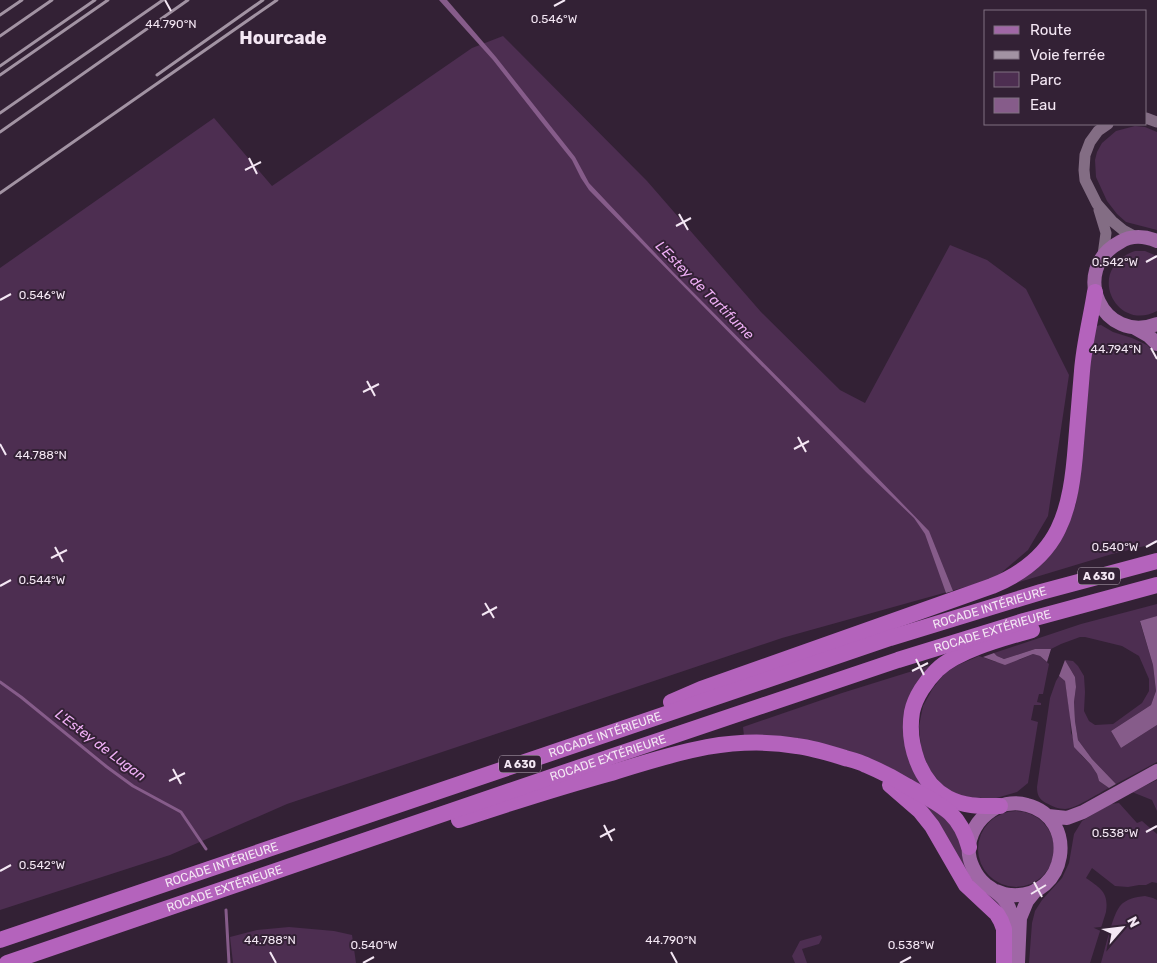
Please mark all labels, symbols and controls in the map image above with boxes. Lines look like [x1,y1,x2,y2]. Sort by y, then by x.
legend [984,10,1147,125]
text: 0.546°W [531,12,578,26]
text: 44.790°N [145,17,197,31]
text: Route [1030,21,1072,39]
district label: Hourcade [239,27,327,49]
text: Voie ferrée [1030,46,1105,64]
text: Parc [1030,71,1062,89]
text: Eau [1030,96,1056,114]
water label: L'Estey de Tartifume [652,238,758,343]
text: 0.542°W [1092,255,1139,269]
text: 0.546°W [19,288,66,302]
text: 44.794°N [1091,342,1141,356]
text: 44.788°N [15,448,67,462]
text: 0.540°W [1092,540,1139,554]
road number: A 630 [1078,568,1120,584]
text: 0.544°W [19,573,66,587]
street label: ROCADE INTÉRIEURE [931,584,1048,632]
street label: ROCADE EXTÉRIEURE [932,607,1053,655]
water label: L'Estey de Lugan [52,706,149,785]
street label: ROCADE INTÉRIEURE [547,709,663,760]
street label: ROCADE EXTÉRIEURE [548,732,668,784]
road number: A 630 [499,756,541,772]
text: 0.538°W [1092,826,1139,840]
street label: ROCADE INTÉRIEURE [163,839,280,890]
text: 0.542°W [19,858,66,872]
street label: ROCADE EXTÉRIEURE [165,862,284,915]
north arrow [1097,903,1147,953]
text: N [1123,914,1143,931]
text: 44.788°N [244,933,296,947]
text: 44.790°N [645,933,697,947]
text: 0.540°W [351,938,398,952]
text: 0.538°W [888,938,935,952]

